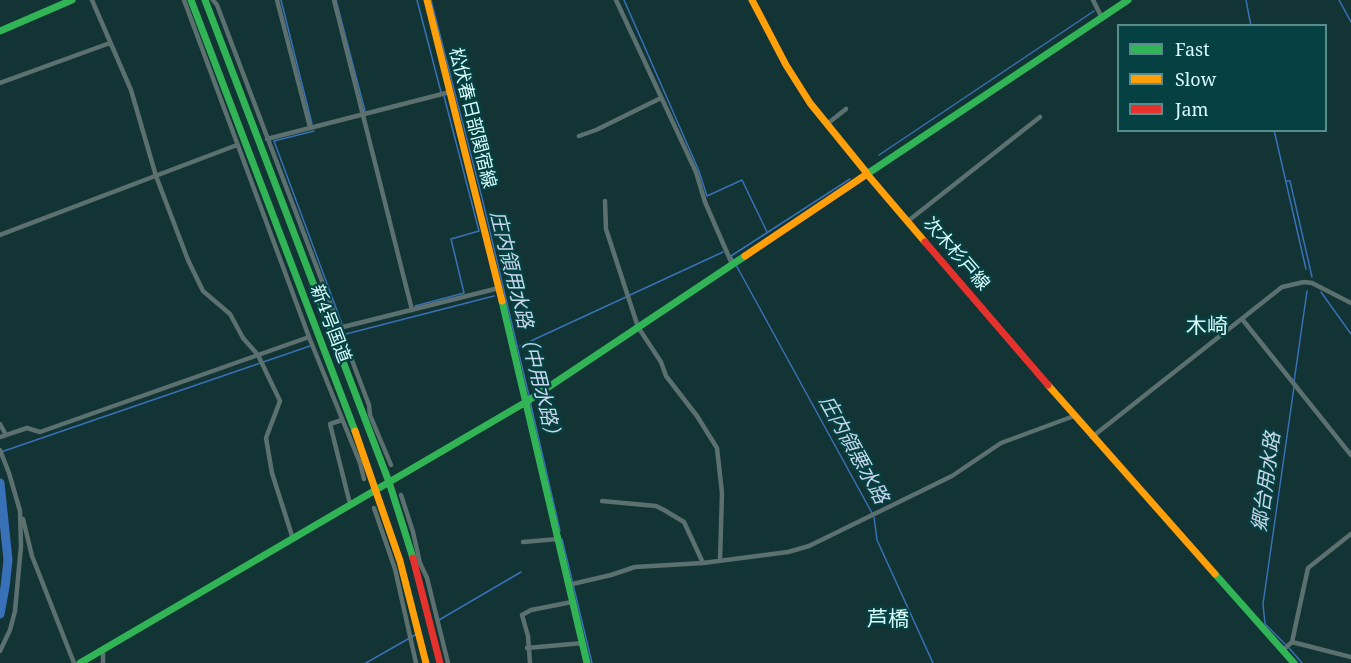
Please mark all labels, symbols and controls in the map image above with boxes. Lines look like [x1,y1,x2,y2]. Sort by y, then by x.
legend [1117,24,1327,132]
text: Fast [1175,37,1210,61]
street label: 松伏春日部関宿線 [444,46,500,190]
text: Slow [1175,67,1216,91]
text: Jam [1175,97,1209,121]
water label: 庄内領用水路（中用水路） [484,209,566,447]
street label: 次木杉戸線 [918,213,994,295]
street label: 新4号国道 [305,282,355,366]
district label: 木崎 [1186,314,1228,340]
water label: 庄内領悪水路 [813,392,893,508]
water label: 郷台用水路 [1248,431,1286,533]
district label: 芦橋 [867,607,909,633]

